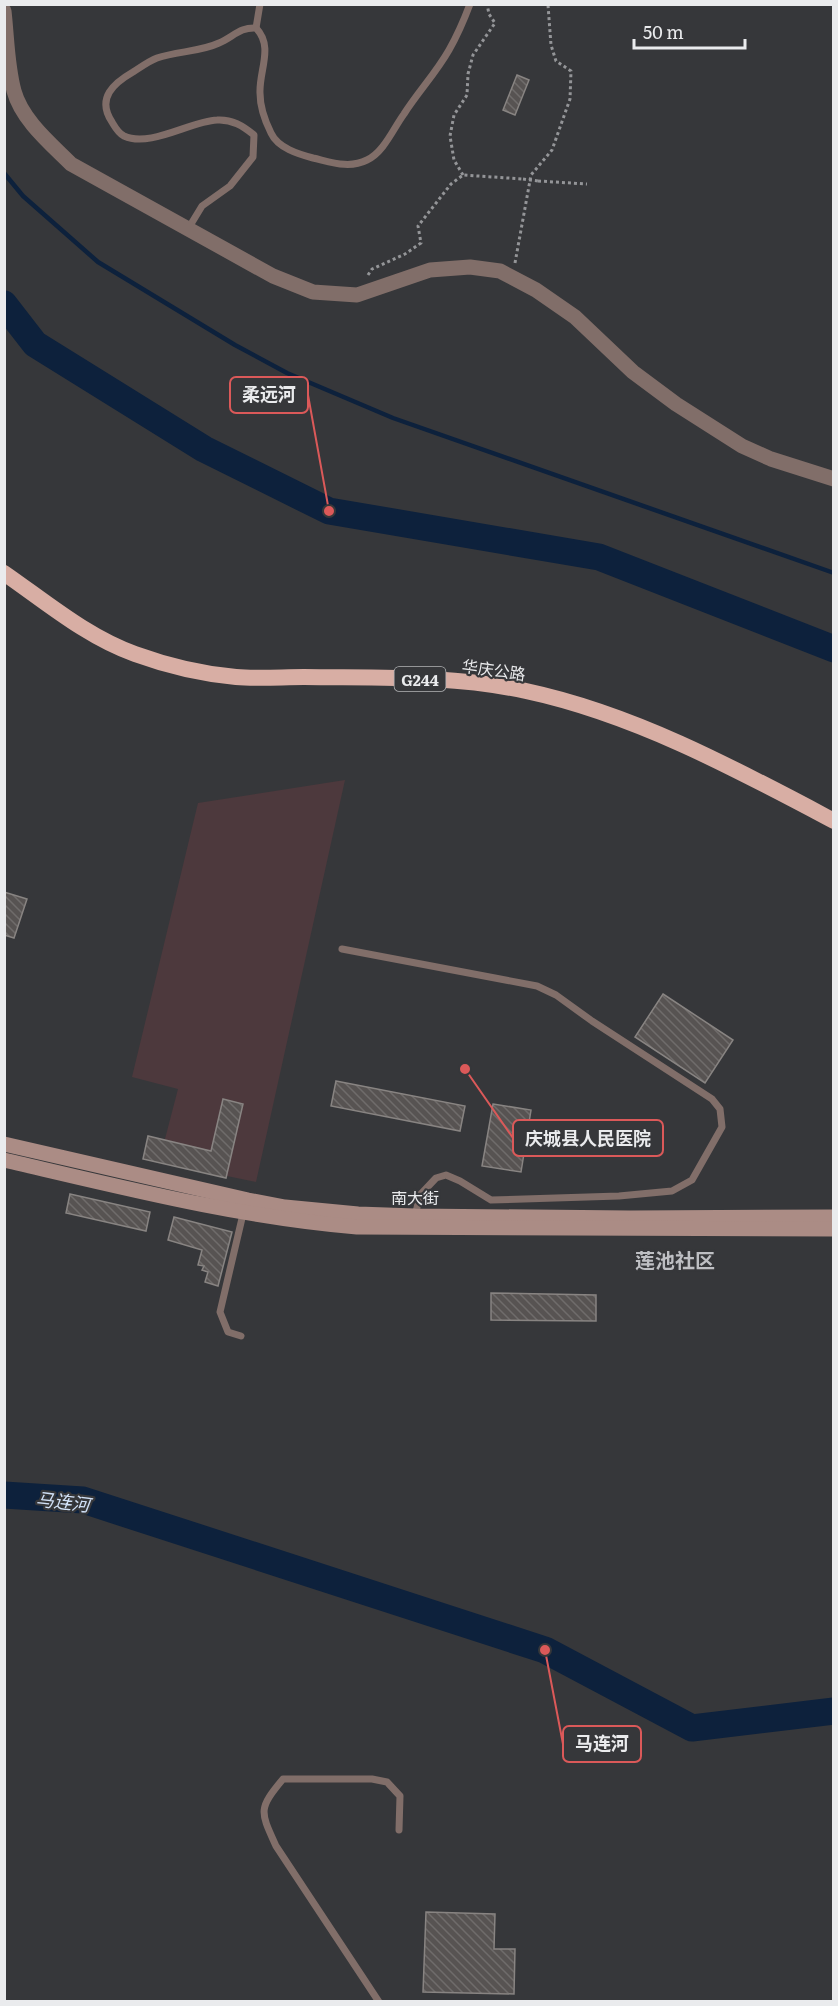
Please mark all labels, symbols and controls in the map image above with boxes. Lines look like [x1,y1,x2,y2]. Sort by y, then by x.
scale bar [634,12,745,50]
text: 50 m [643,18,684,45]
callout: 柔远河 [230,377,308,413]
text: 柔远河 [242,380,296,407]
street label: 华庆公路 [461,653,527,685]
road number: G244 [394,667,446,691]
callout: 庆城县人民医院 [513,1120,663,1156]
text: 庆城县人民医院 [525,1124,651,1151]
street label: 南大街 [391,1185,439,1209]
district label: 莲池社区 [635,1244,715,1274]
water label: 马连河 [35,1484,94,1518]
callout: 马连河 [563,1726,641,1762]
text: 马连河 [575,1729,629,1756]

